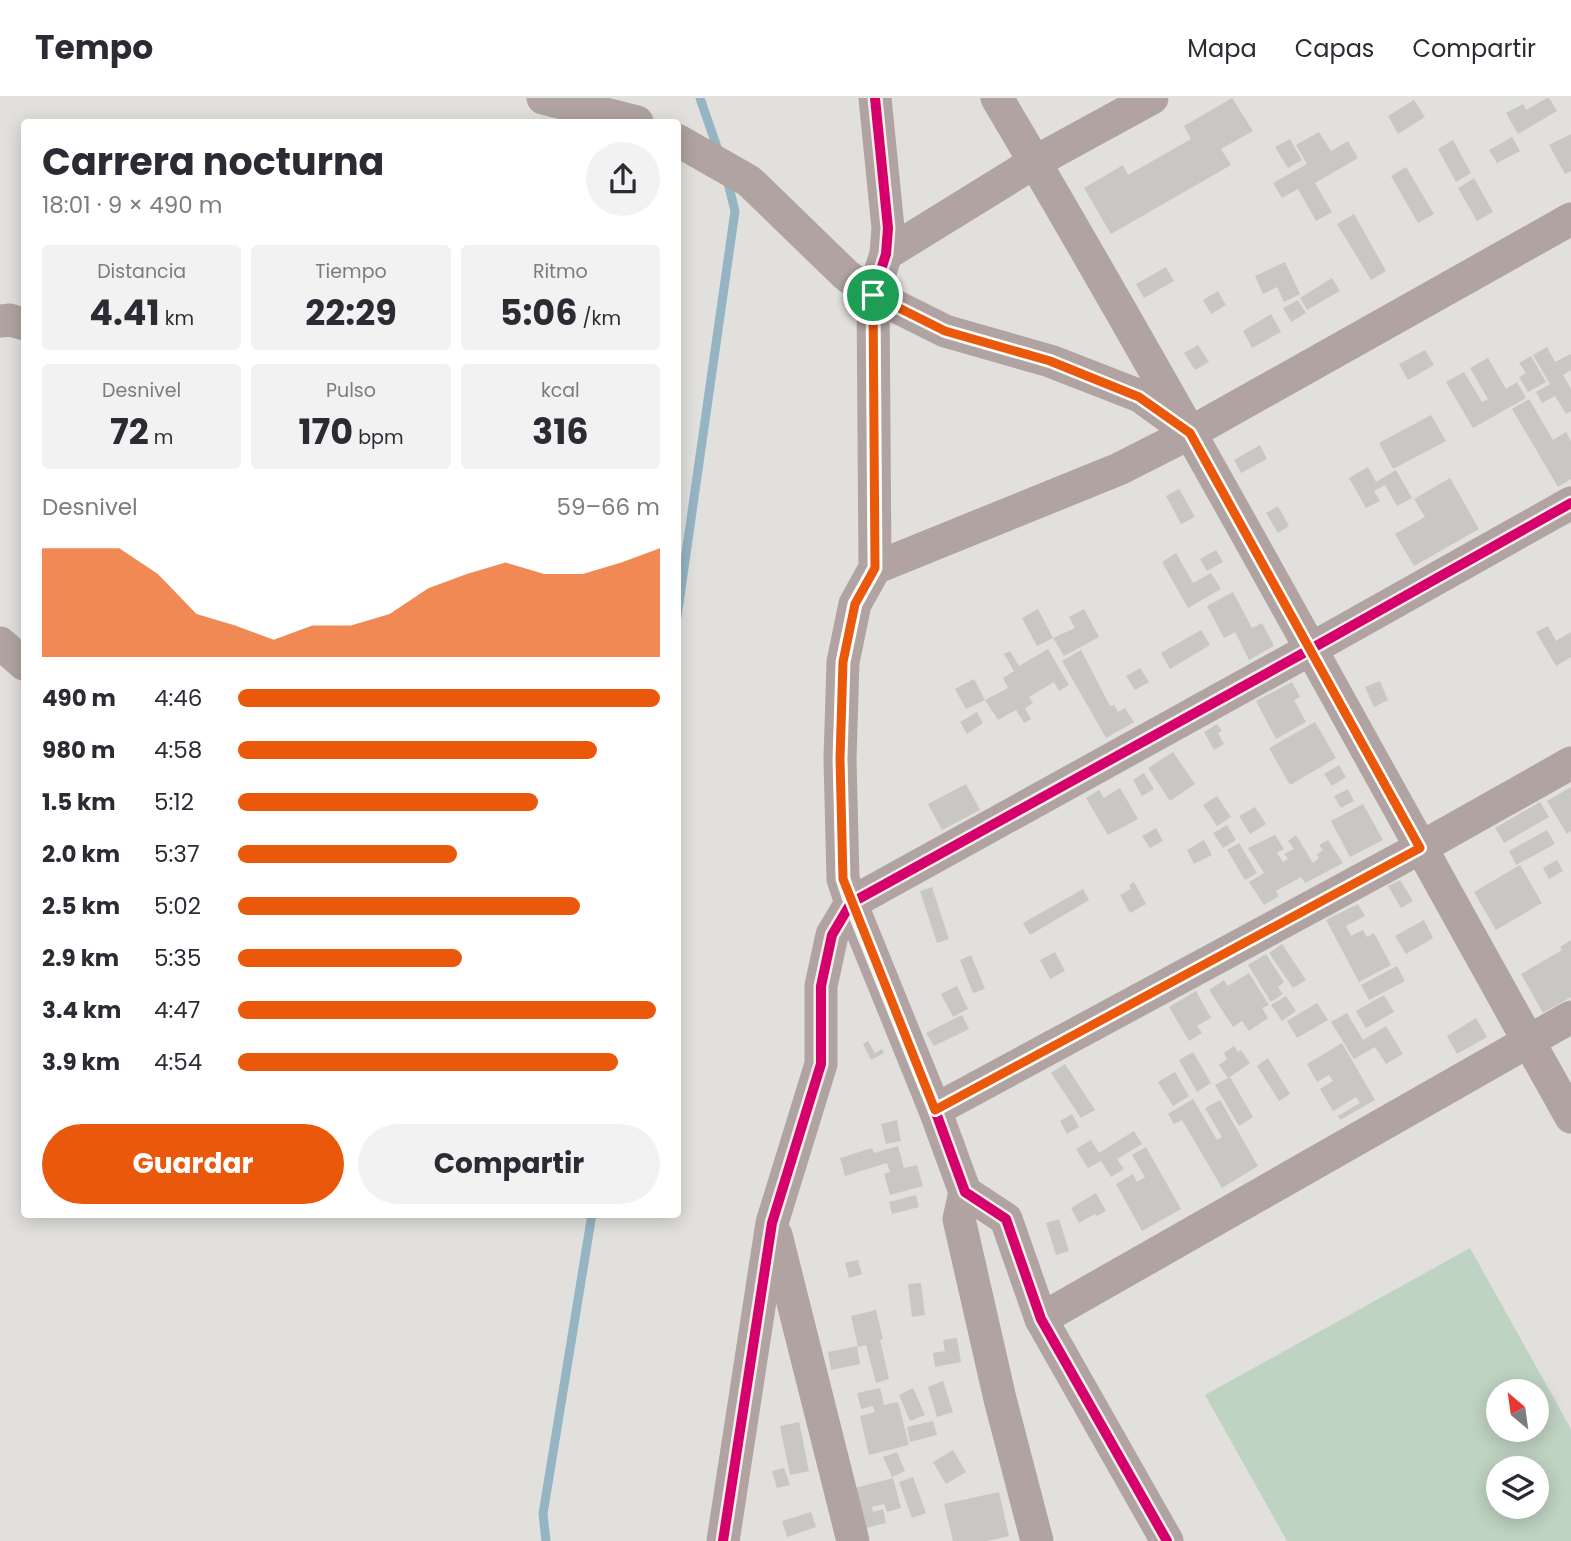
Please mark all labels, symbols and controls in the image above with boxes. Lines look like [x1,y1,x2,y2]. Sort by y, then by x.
text: Tempo [35,24,153,71]
text: Mapa [1187,32,1257,65]
text: Capas [1295,32,1374,65]
text: Compartir [1412,32,1536,65]
text: Carrera nocturna [42,135,384,188]
button: share [586,142,660,216]
text: 18:01 · 9 × 490 m [42,189,223,221]
text: Distancia [97,258,186,285]
text: Tiempo [315,258,387,285]
text: Ritmo [533,258,588,285]
pin [843,265,903,325]
icon: arrive [854,276,892,314]
text: 4.41 [89,288,160,337]
text: 22:29 [305,288,397,337]
text: 5:06 [500,288,577,337]
text: km [160,305,194,332]
text: /km [577,305,621,332]
text: Desnivel [102,377,181,404]
text: Pulso [326,377,376,404]
text: kcal [541,377,580,404]
text: 72 [110,407,149,456]
text: 170 [298,407,353,456]
text: 316 [532,407,589,456]
text: m [149,424,173,451]
text: bpm [353,424,404,451]
text: Desnivel [42,491,138,523]
text: 59–66 m [556,491,660,523]
text: 490 m [42,682,116,714]
text: 4:46 [154,682,202,714]
text: 980 m [42,734,115,766]
text: 4:58 [154,734,202,766]
text: 1.5 km [42,786,116,818]
text: 5:12 [154,786,194,818]
text: 2.0 km [42,838,120,870]
text: 5:37 [154,838,199,870]
text: 2.5 km [42,890,120,922]
text: 5:02 [154,890,201,922]
text: 2.9 km [42,942,119,974]
text: 5:35 [154,942,201,974]
text: 3.4 km [42,994,121,1026]
text: 4:47 [154,994,200,1026]
text: 3.9 km [42,1046,120,1078]
text: 4:54 [154,1046,202,1078]
button: Guardar [42,1124,344,1204]
button: Compartir [358,1124,660,1204]
north arrow [1486,1379,1549,1442]
map controls [1486,1379,1549,1519]
button: layers [1486,1456,1549,1519]

